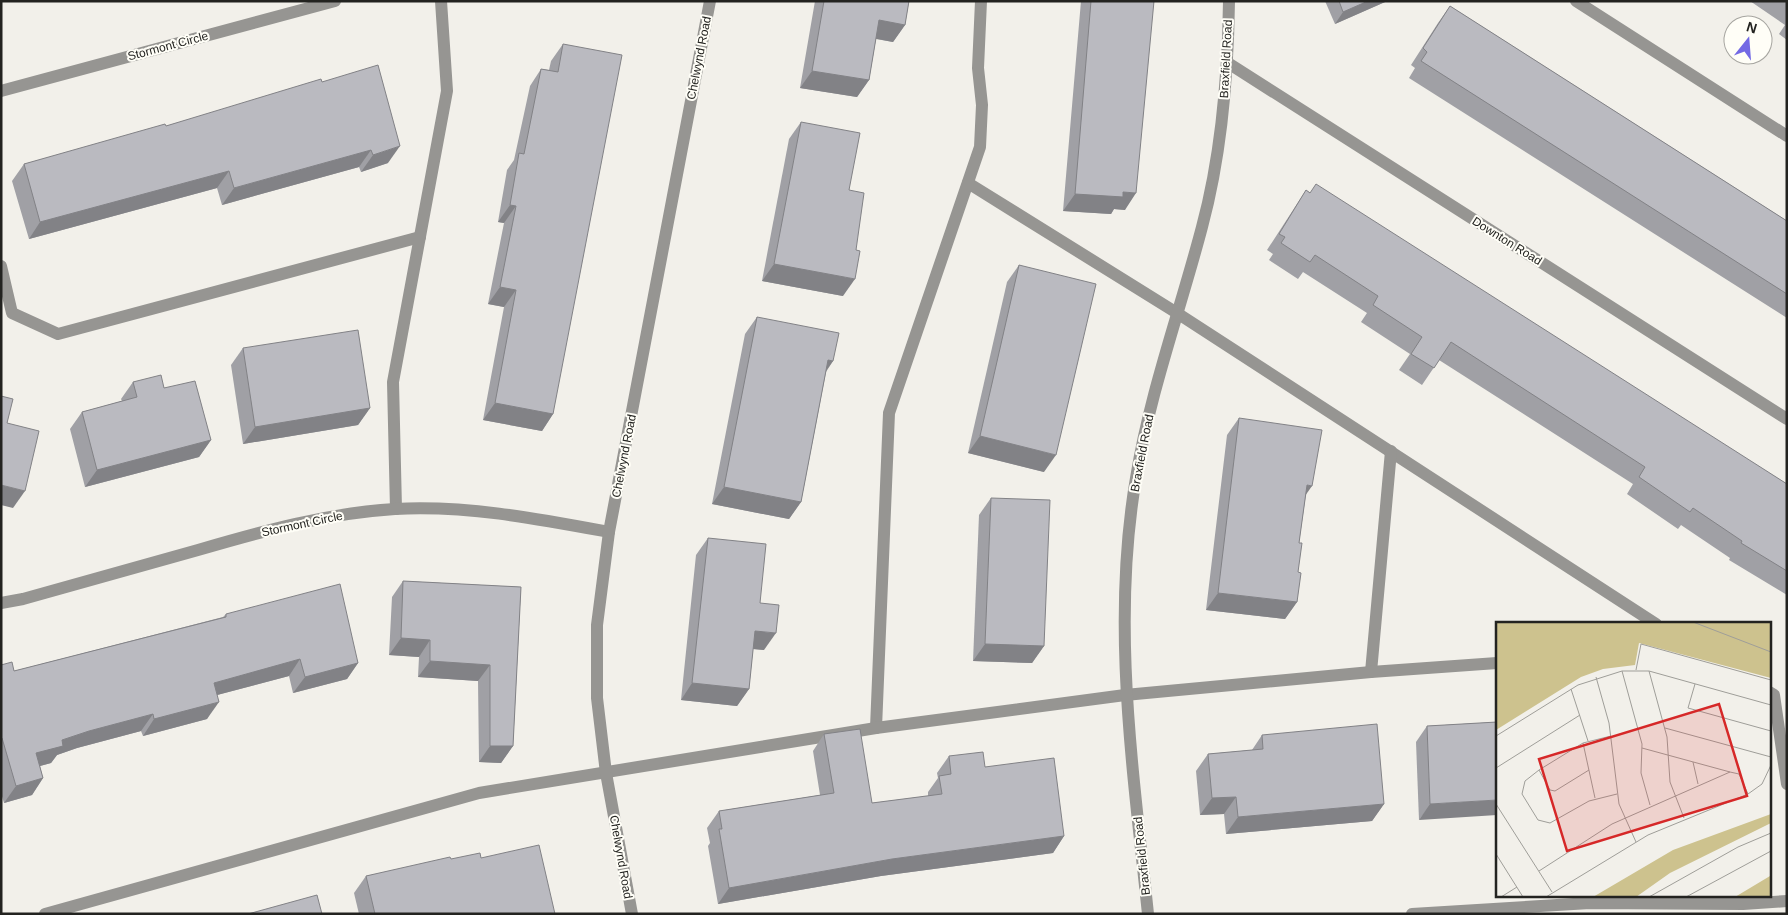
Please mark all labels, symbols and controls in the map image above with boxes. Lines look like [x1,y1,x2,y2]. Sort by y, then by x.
street label: Chelwynd Road [684,15,714,101]
north arrow [1723,15,1773,65]
text: N [1745,18,1759,37]
street label: Braxfield Road [1217,19,1235,99]
street label: Stormont Circle [126,28,210,63]
street label: Downton Road [1470,214,1544,268]
street label: Chelwynd Road [609,413,639,499]
street label: Braxfield Road [1128,413,1156,493]
street label: Stormont Circle [260,508,344,539]
inset map [1496,622,1770,898]
street label: Chelwynd Road [607,814,635,900]
street label: Braxfield Road [1131,816,1153,896]

